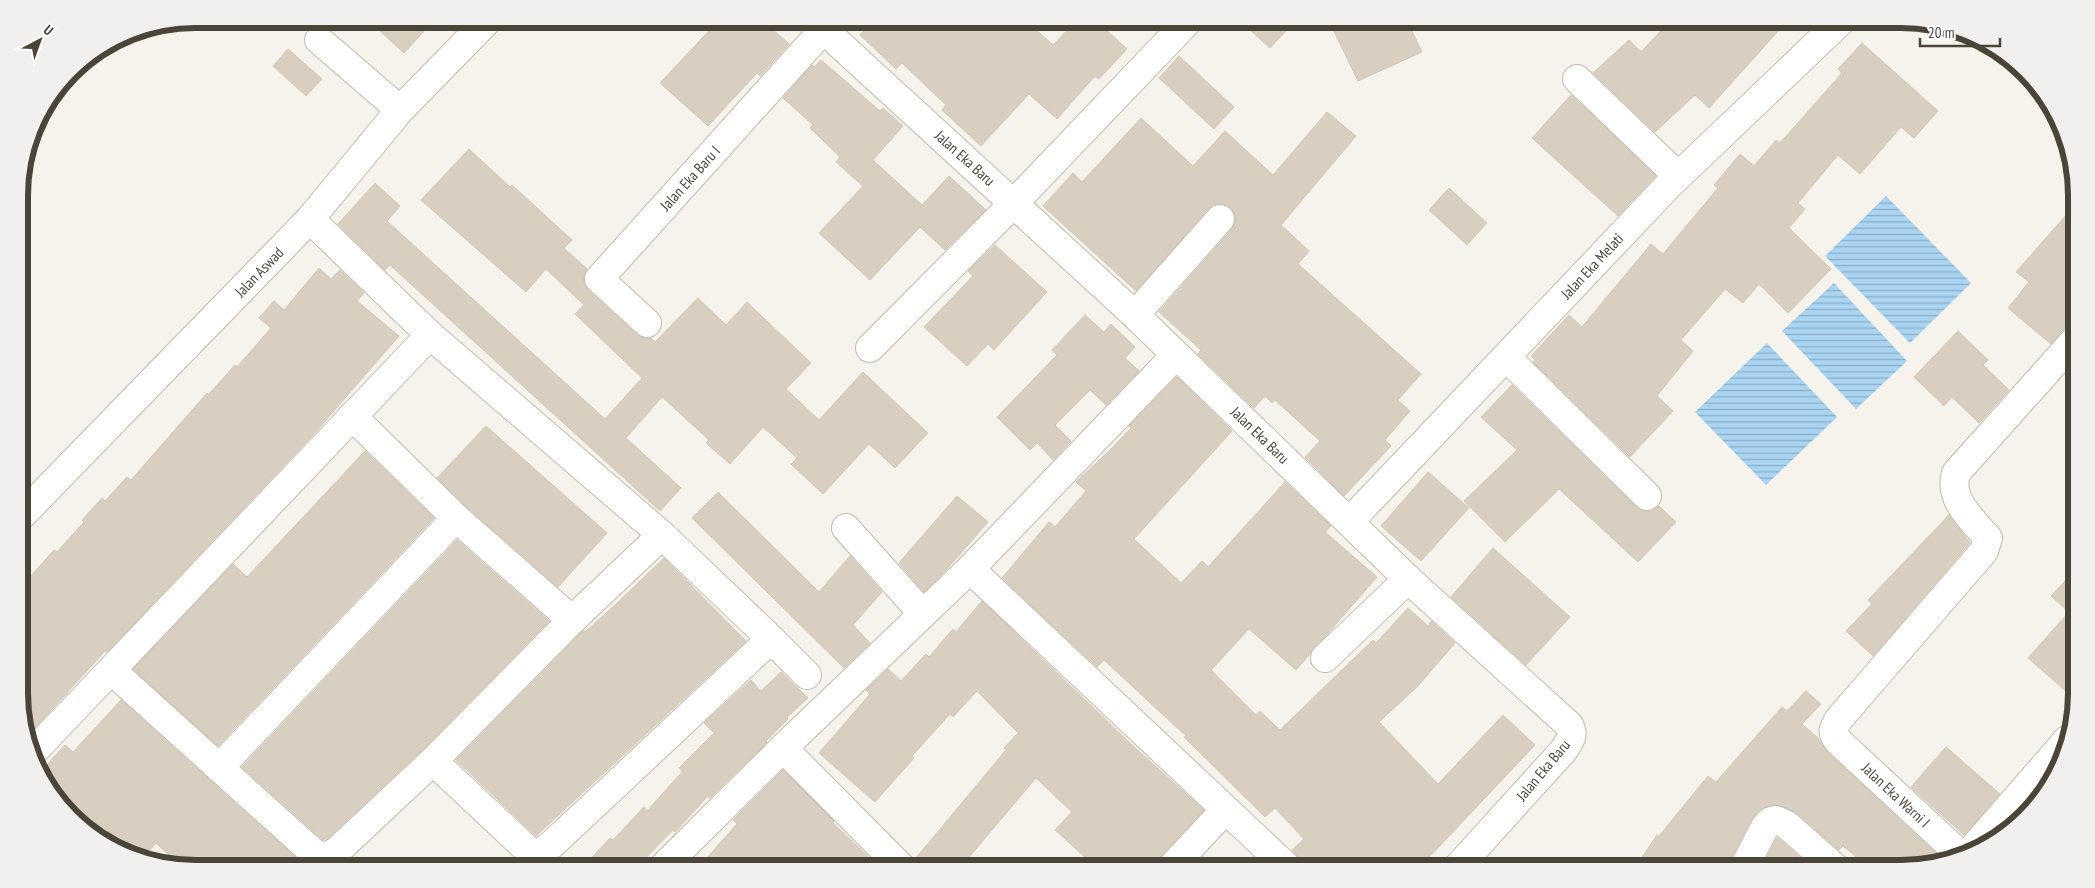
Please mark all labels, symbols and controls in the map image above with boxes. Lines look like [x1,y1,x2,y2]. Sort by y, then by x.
north arrow [15,15,65,65]
scale bar [1920,15,2000,47]
text: U [40,21,57,39]
text: 20 m [1928,23,1954,42]
street label: Jalan Eka Baru [930,126,999,190]
street label: Jalan Eka Baru I [655,142,724,215]
street label: Jalan Eka Melati [1556,229,1627,304]
street label: Jalan Aswad [230,243,287,302]
street label: Jalan Eka Baru [1226,402,1293,468]
street label: Jalan Eka Baru [1511,736,1574,805]
street label: Jalan Eka Warni I [1857,758,1934,831]

